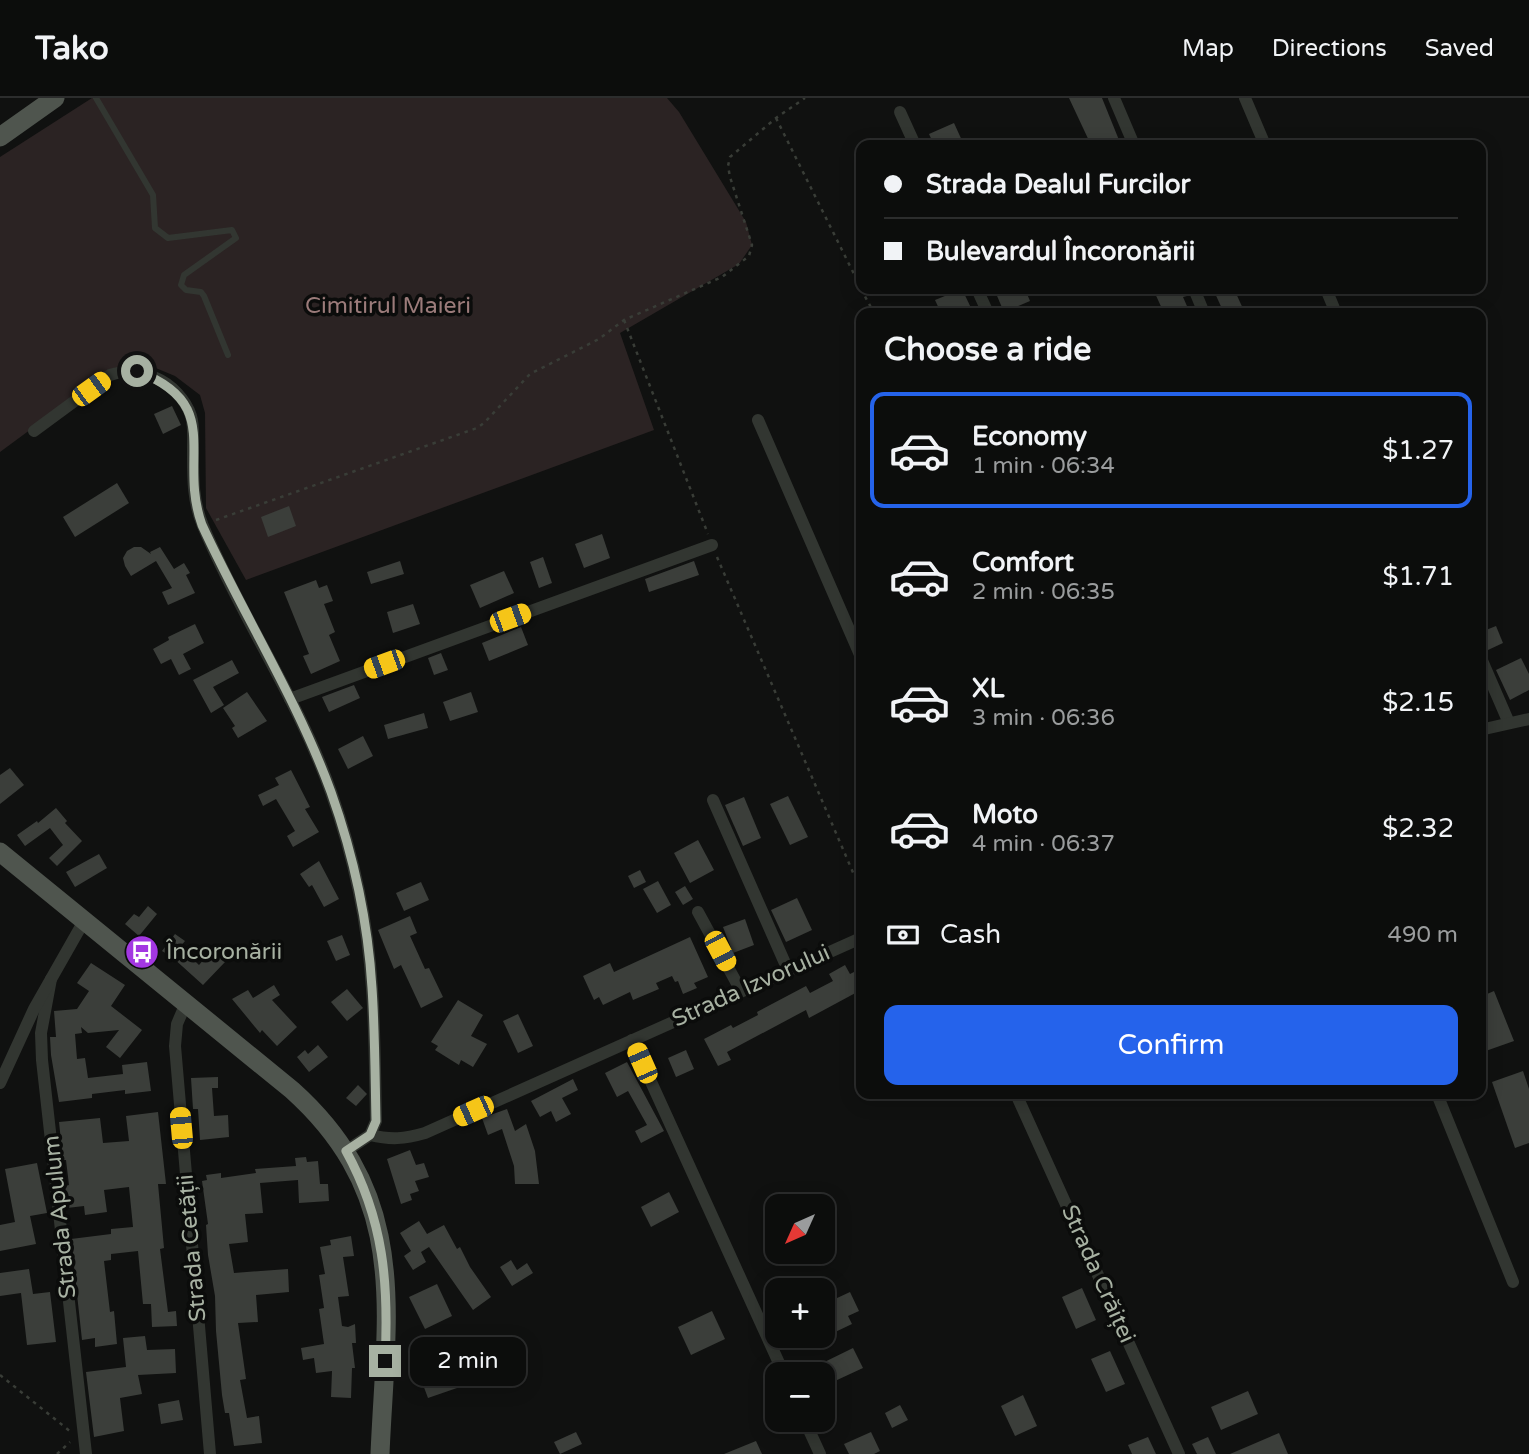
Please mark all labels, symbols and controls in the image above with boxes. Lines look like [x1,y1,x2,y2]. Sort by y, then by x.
text: Tako [35,29,109,68]
text: Map [1182,34,1234,63]
text: Directions [1272,34,1387,63]
text: Saved [1425,34,1494,63]
text: Strada Dealul Furcilor [926,169,1191,200]
text: Bulevardul Încoronării [926,236,1195,267]
park label: Cimitirul Maieri [305,292,471,320]
text: Choose a ride [884,331,1091,369]
route start [121,355,153,387]
car [68,368,115,410]
icon: car [888,419,951,482]
text: Economy [972,421,1087,452]
text: $1.27 [1382,435,1454,466]
text: 1 min · 06:34 [972,452,1115,480]
icon: car [888,545,951,608]
text: Comfort [972,547,1074,578]
text: $1.71 [1382,561,1454,592]
text: 2 min · 06:35 [972,578,1115,606]
car [487,601,534,635]
car [361,647,408,681]
icon: car [888,671,951,734]
text: XL [972,673,1004,704]
text: $2.15 [1382,687,1454,718]
text: 3 min · 06:36 [972,704,1115,732]
icon: car [888,797,951,860]
text: Moto [972,799,1038,830]
text: $2.32 [1382,813,1454,844]
text: 4 min · 06:37 [972,830,1115,858]
icon: cash [884,916,922,954]
text: Cash [940,919,1001,950]
text: 490 m [1388,921,1458,949]
car [701,928,740,974]
bus stop icon: Încoronării [123,933,161,971]
place label: Încoronării [166,938,282,966]
street label: Strada Izvorului [668,939,834,1033]
button: Confirm [884,1005,1458,1085]
car [624,1040,661,1086]
car [450,1093,497,1129]
car [169,1106,194,1150]
street label: Strada Apulum [38,1134,82,1300]
street label: Strada Cetății [172,1173,212,1323]
north arrow [765,1194,835,1264]
map controls [765,1194,835,1432]
street label: Strada Crăiței [1055,1201,1141,1347]
button: + [765,1278,835,1348]
callout: 2 min [410,1336,525,1386]
route end [369,1345,401,1377]
text: 2 min [437,1347,499,1375]
button: − [765,1362,835,1432]

